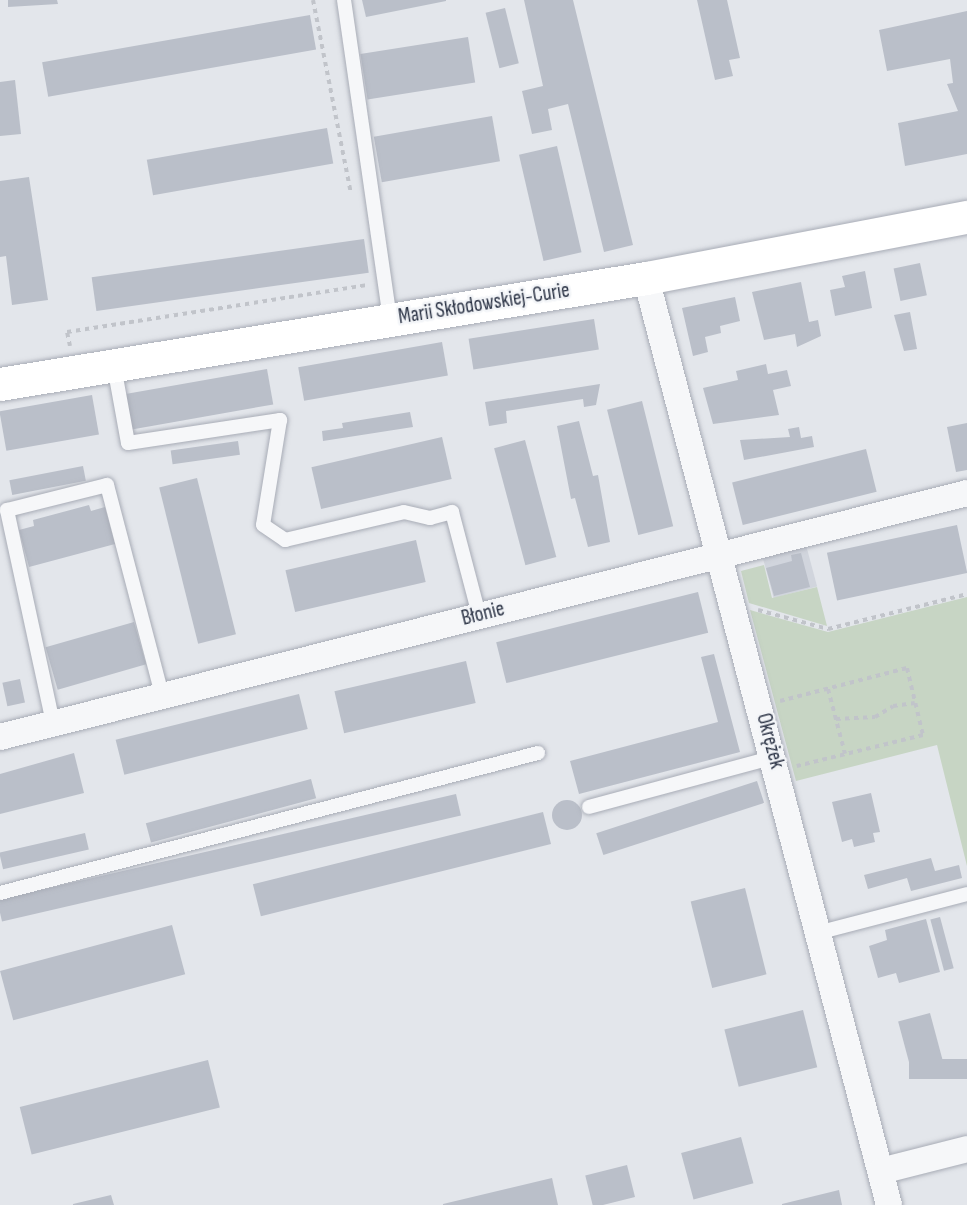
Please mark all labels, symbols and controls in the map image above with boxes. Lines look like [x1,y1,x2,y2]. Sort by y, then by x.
street label: Marii Skłodowskiej-Curie [396,278,572,330]
street label: Błonie [459,597,507,631]
street label: Okrężek [751,711,789,771]

